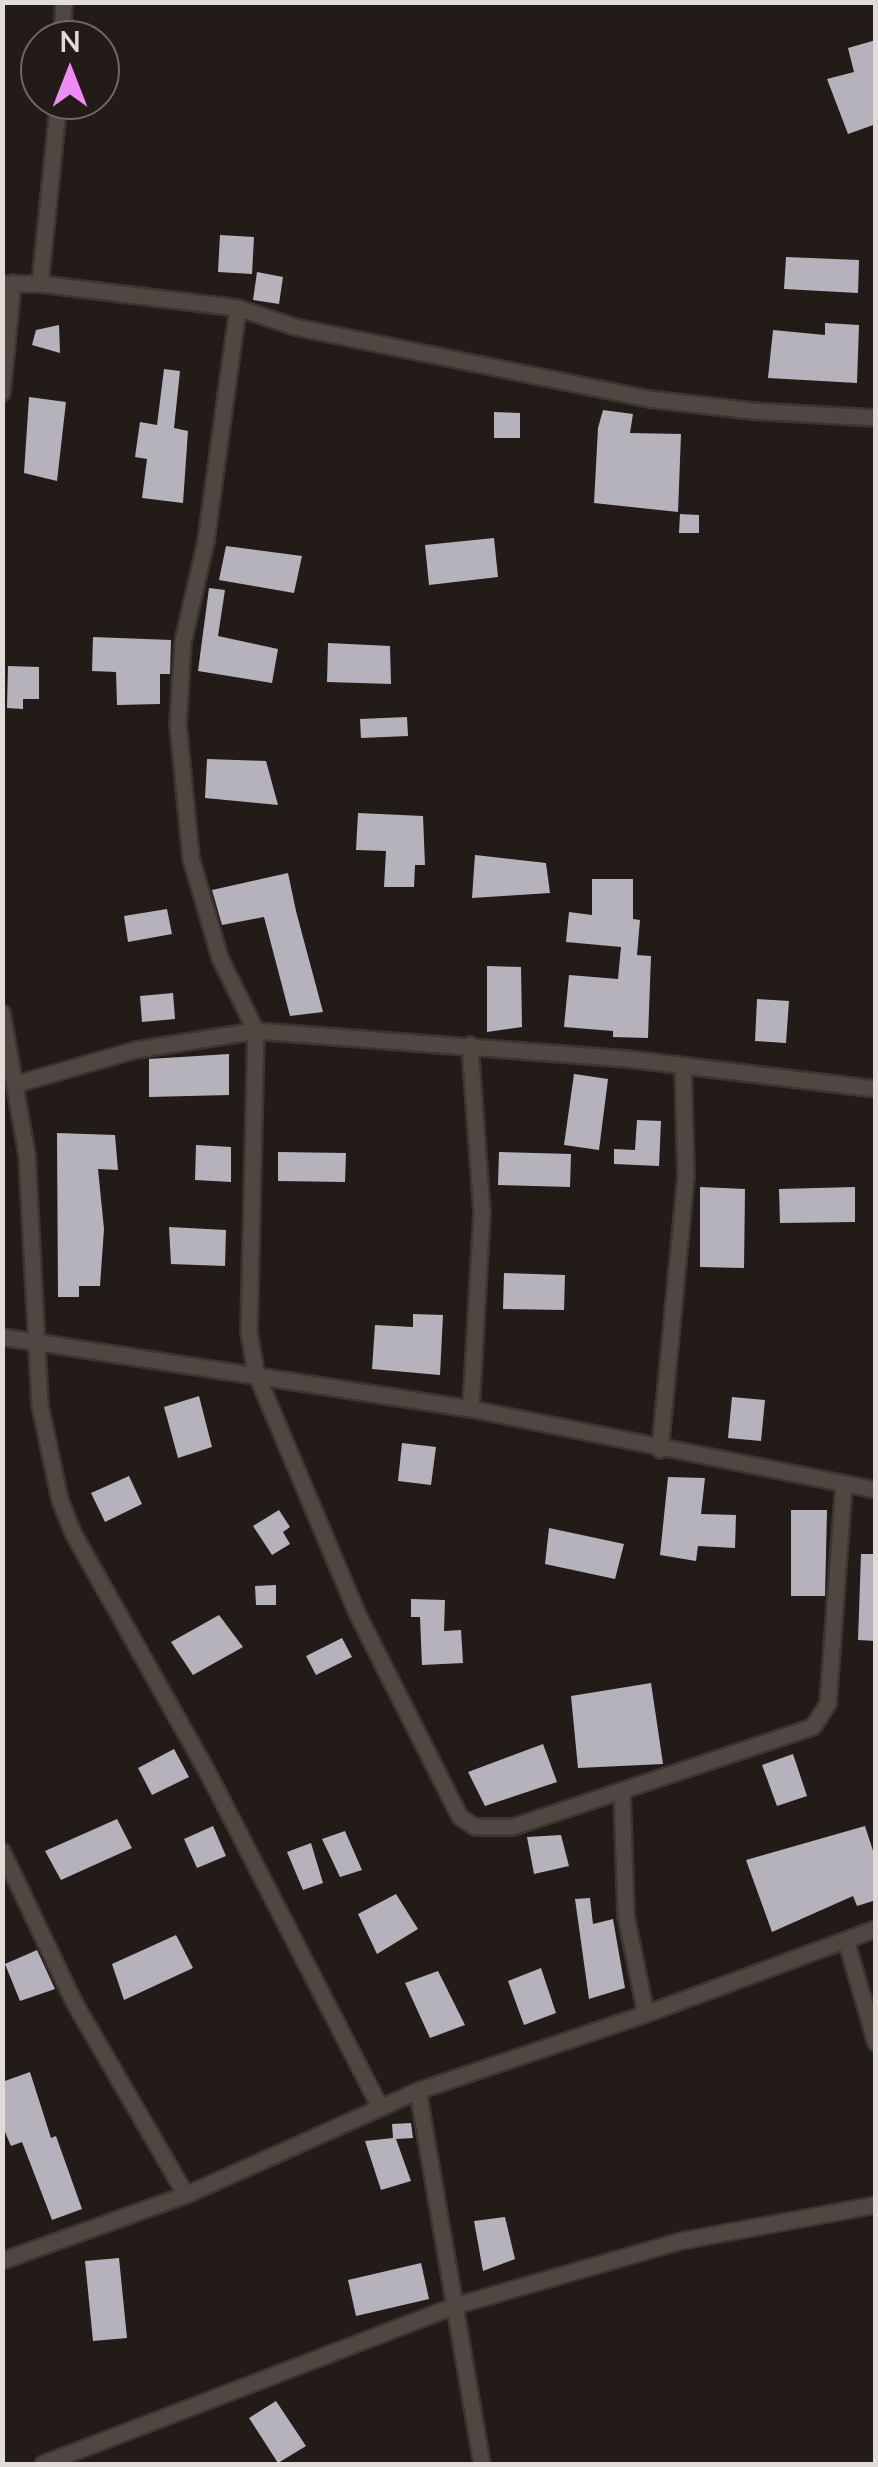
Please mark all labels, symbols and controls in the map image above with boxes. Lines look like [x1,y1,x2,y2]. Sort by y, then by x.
north arrow [20,20,120,120]
text: N [59,24,81,59]

